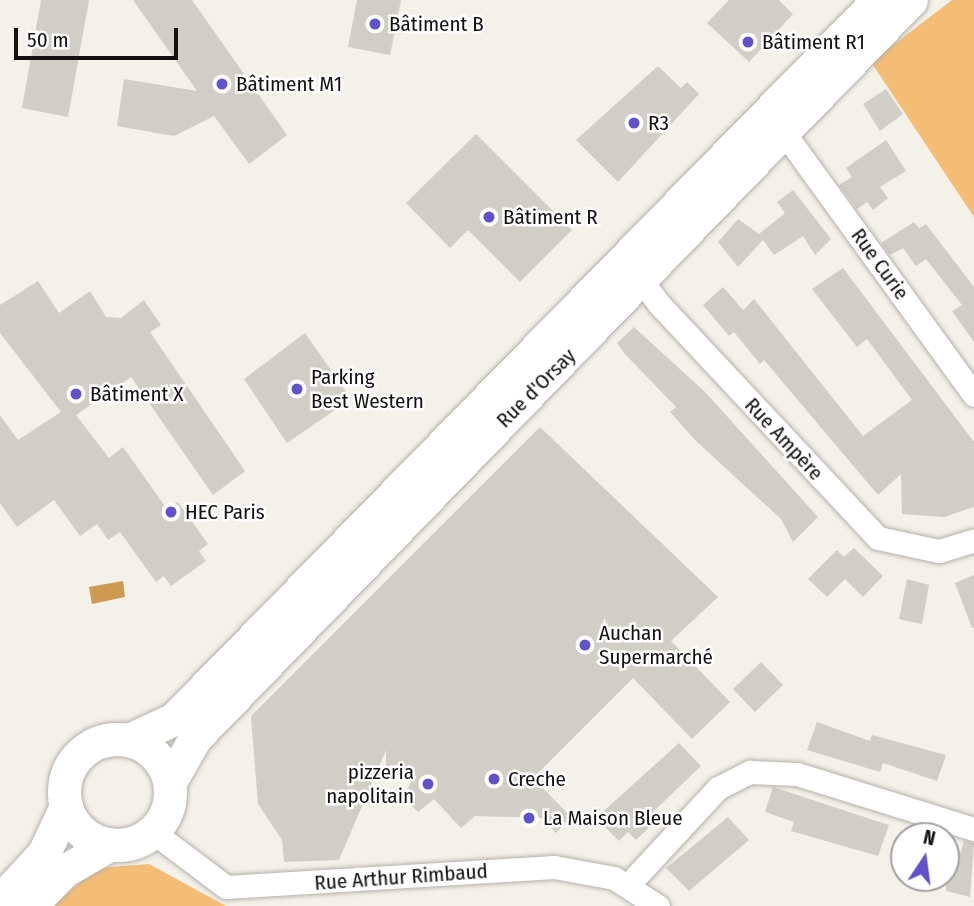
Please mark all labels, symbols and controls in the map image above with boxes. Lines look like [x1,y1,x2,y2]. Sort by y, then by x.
place label: Bâtiment B [389,11,484,37]
scale bar [18,14,182,58]
marker: Bâtiment B [367,16,383,32]
text: 50 m [27,27,69,53]
place label: Bâtiment R1 [762,29,865,55]
marker: Bâtiment R1 [740,34,756,50]
place label: Bâtiment M1 [236,71,342,97]
marker: Bâtiment M1 [214,76,230,92]
place label: R3 [648,110,669,136]
marker: R3 [626,115,642,131]
place label: Bâtiment R [503,204,598,230]
marker: Bâtiment R [481,209,497,225]
street label: Rue Curie [846,223,914,305]
street label: Rue d'Orsay [491,343,581,433]
place label: Parking Best Western [311,364,424,414]
place label: Bâtiment X [90,381,184,407]
marker: Parking Best Western [289,381,305,397]
marker: Bâtiment X [68,386,84,402]
street label: Rue Ampère [739,393,829,485]
place label: HEC Paris [185,499,265,525]
marker: HEC Paris [163,504,179,520]
place label: Auchan Supermarché [599,620,713,670]
marker: Auchan Supermarché [577,637,593,653]
place label: pizzeria napolitain [326,759,414,809]
place label: Creche [508,766,566,792]
marker: Creche [486,771,502,787]
marker: pizzeria napolitain [420,776,436,792]
place label: La Maison Bleue [543,805,683,831]
marker: La Maison Bleue [521,810,537,826]
north arrow [890,822,960,892]
text: N [921,826,938,850]
street label: Rue Arthur Rimbaud [313,858,489,896]

